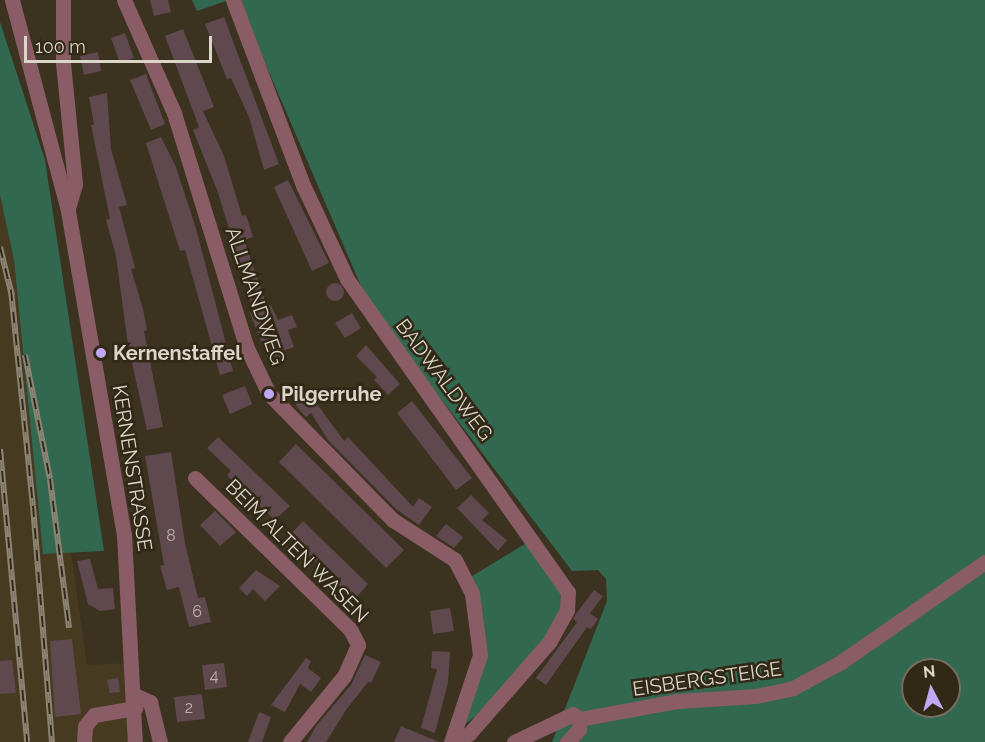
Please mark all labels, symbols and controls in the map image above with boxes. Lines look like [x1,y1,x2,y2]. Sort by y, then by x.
scale bar [27,24,214,62]
text: 100 m [35,36,86,57]
street label: ALLMANDWEG [220,224,290,368]
street label: BADWALDWEG [390,314,498,446]
place label: Kernenstaffel [113,341,242,365]
marker: Kernenstaffel [94,346,108,360]
place label: Pilgerruhe [281,382,381,406]
street label: KERNENSTRASSE [107,383,157,553]
marker: Pilgerruhe [262,387,276,401]
street label: BEIM ALTEN WASEN [220,474,374,628]
house number: 8 [166,526,176,546]
house number: 6 [192,602,202,622]
street label: EISBERGSTEIGE [631,657,783,701]
north arrow [901,658,961,718]
text: N [922,662,936,682]
house number: 4 [210,666,218,686]
house number: 2 [185,698,193,718]

